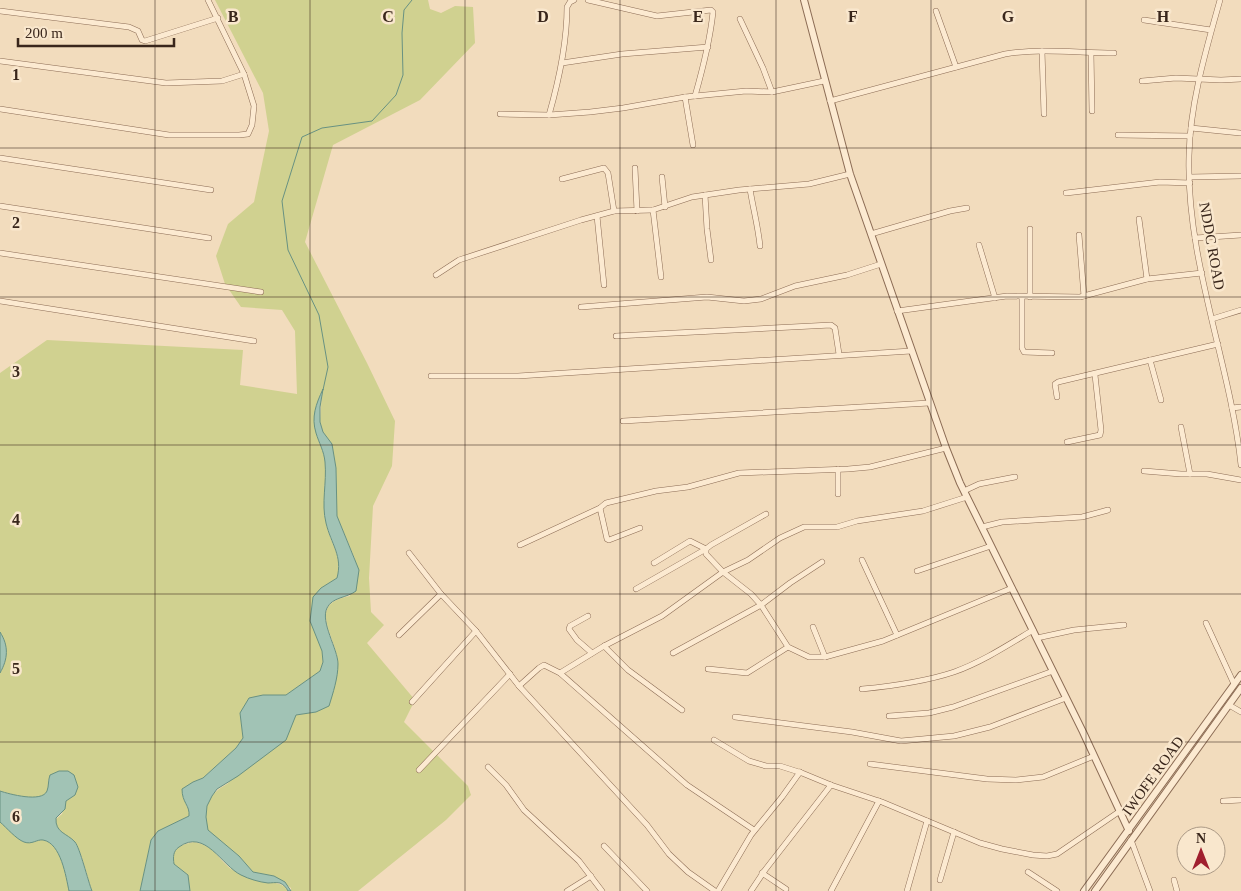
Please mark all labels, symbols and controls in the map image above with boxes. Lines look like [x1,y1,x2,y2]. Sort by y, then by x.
text: B [228,8,239,25]
text: C [382,8,394,25]
text: D [537,8,549,25]
text: E [693,8,703,25]
text: F [848,8,858,25]
text: G [1002,8,1015,25]
text: H [1157,8,1170,25]
scale bar [18,15,174,47]
text: 200 m [25,25,63,41]
text: 1 [12,66,20,83]
street label: NDDC ROAD [1196,201,1228,291]
text: 2 [12,214,20,231]
text: 3 [12,363,20,380]
text: 4 [12,511,20,528]
text: 5 [12,660,20,677]
street label: IWOFE ROAD [1119,733,1187,819]
text: 6 [12,808,20,825]
north arrow [1176,826,1226,876]
text: N [1196,831,1206,846]

